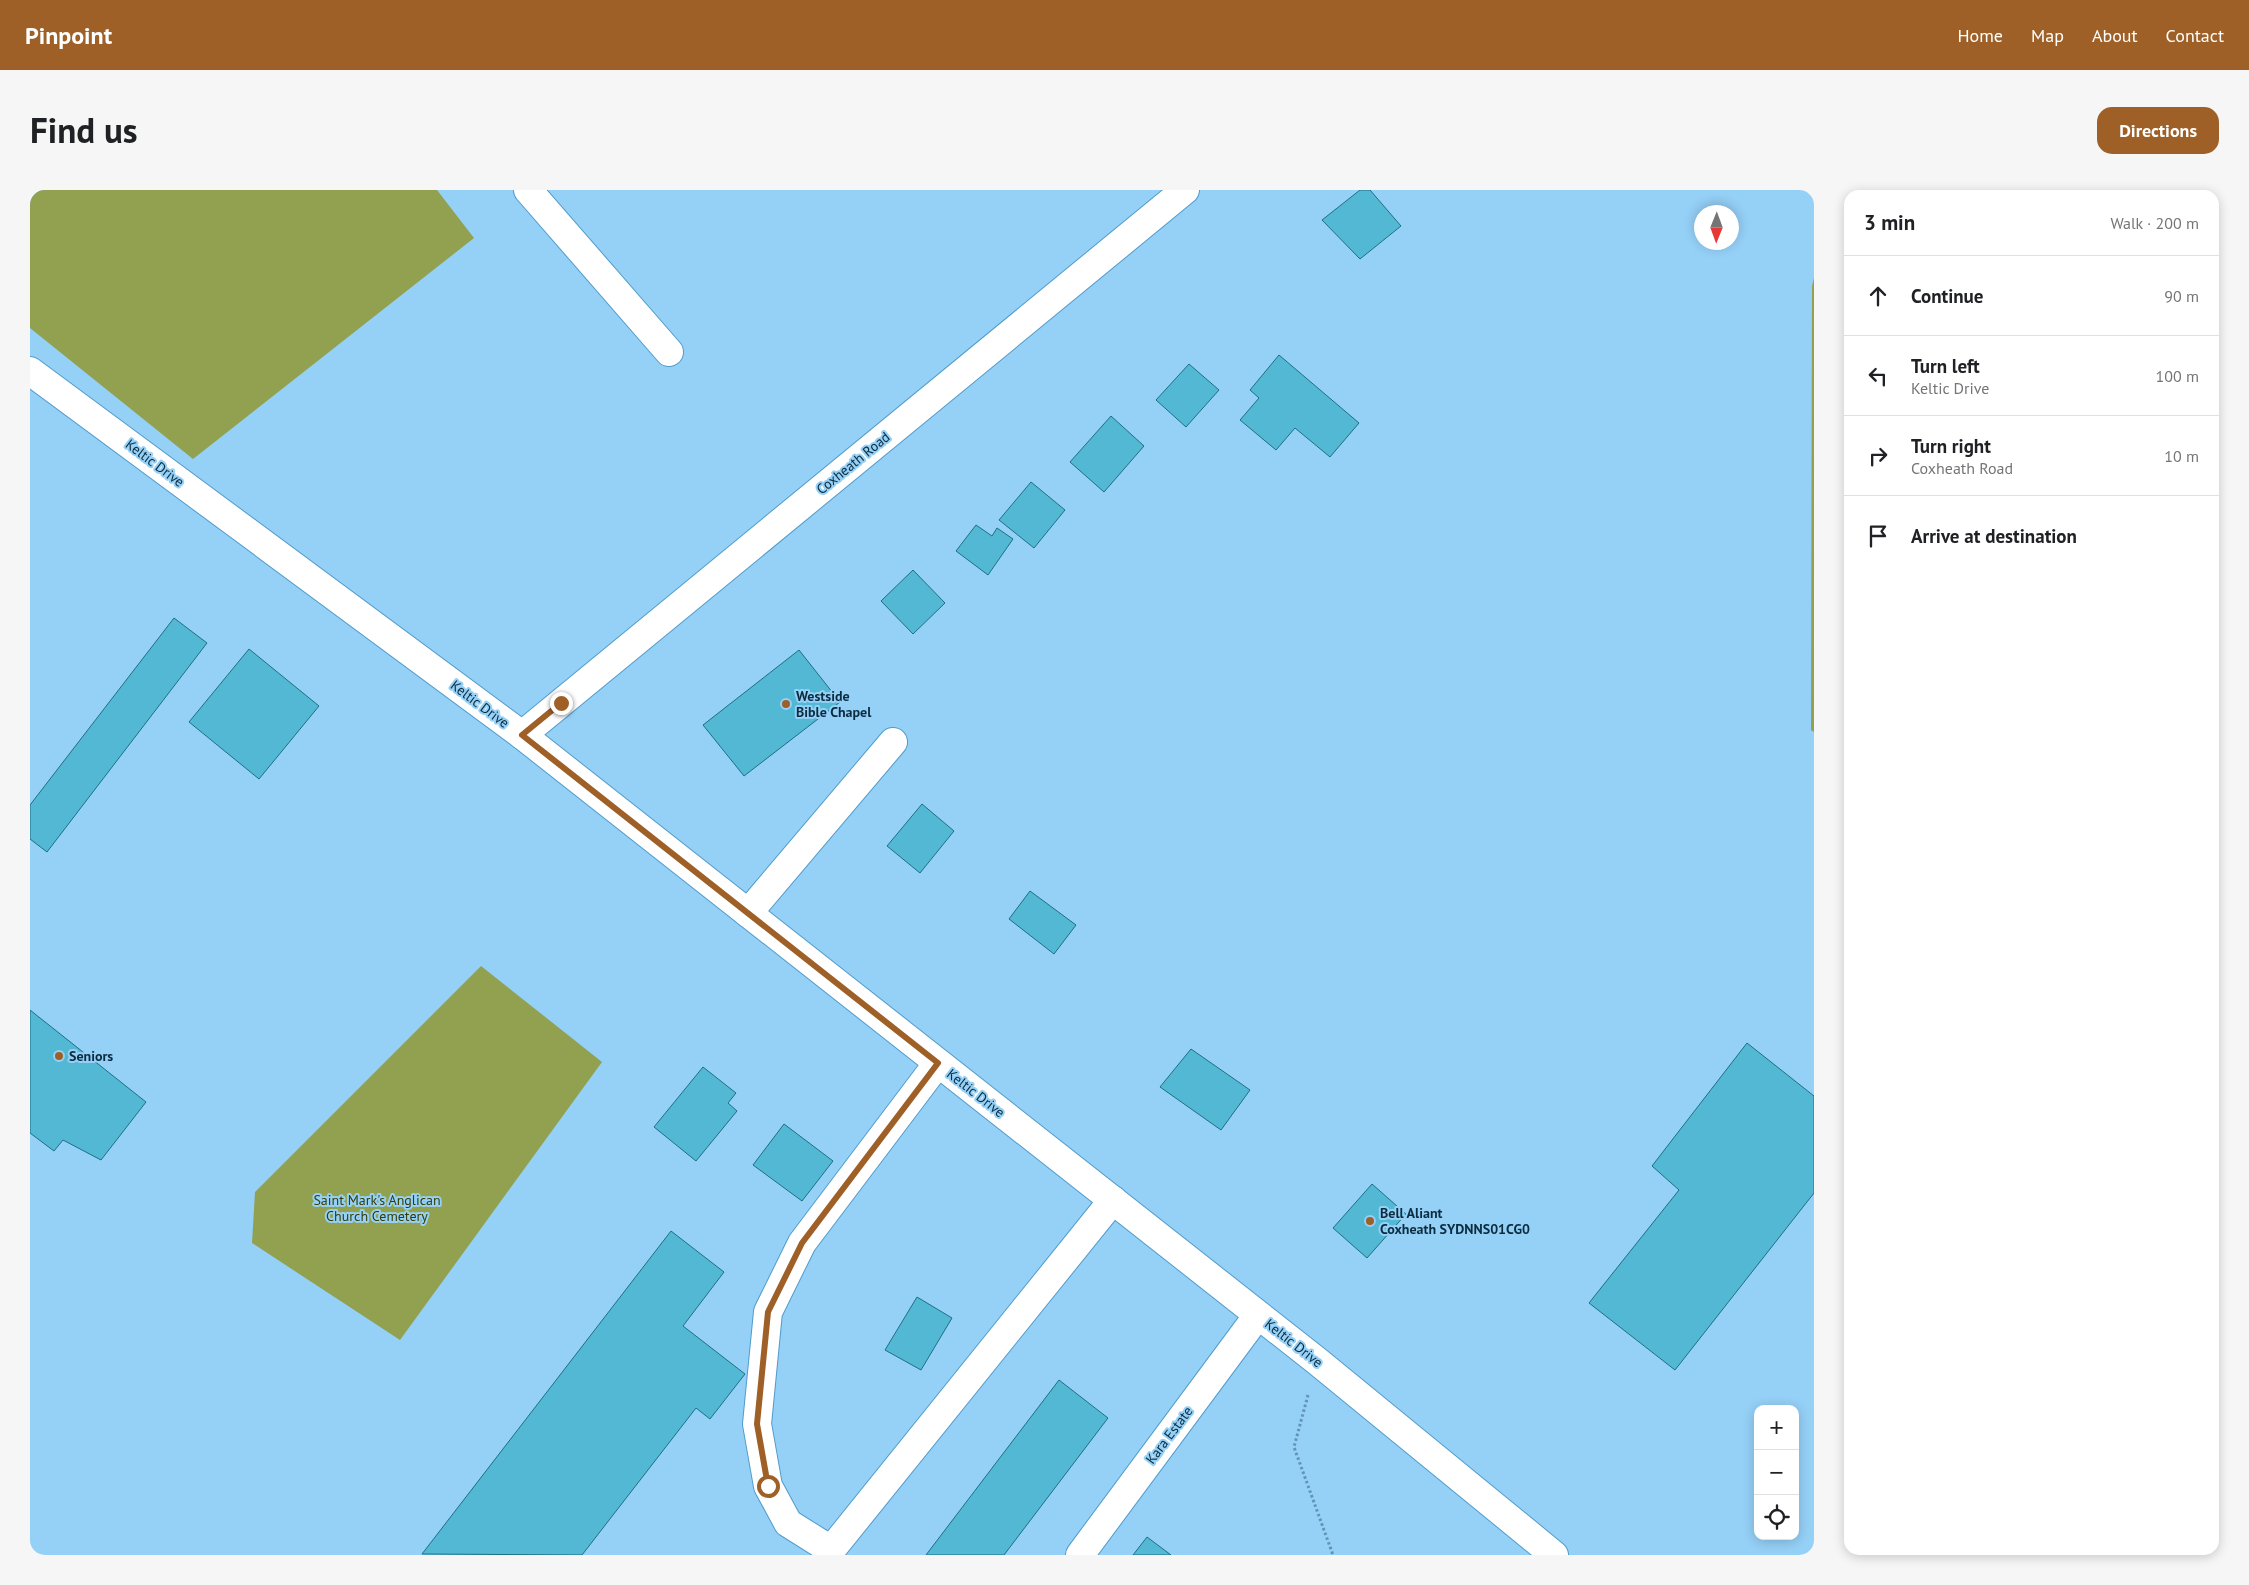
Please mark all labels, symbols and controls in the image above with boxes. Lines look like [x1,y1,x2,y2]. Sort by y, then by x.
text: Pinpoint [25,20,112,51]
text: Home [1957,24,2003,47]
text: Map [2031,24,2064,47]
text: About [2092,24,2138,47]
text: Contact [2166,24,2224,47]
text: Find us [30,107,138,153]
button: Directions [2097,107,2219,154]
north arrow [1694,205,1739,250]
text: 3 min [1864,209,1915,236]
text: Walk · 200 m [2110,213,2199,233]
icon: ahead [1864,282,1892,310]
text: Continue [1911,284,1983,308]
text: 90 m [2164,286,2199,306]
text: Turn left [1911,354,1980,378]
icon: left [1864,362,1892,390]
text: 100 m [2156,366,2199,386]
text: Keltic Drive [1911,378,1989,398]
street label: Coxheath Road [813,428,893,498]
text: Turn right [1911,434,1991,458]
street label: Keltic Drive [122,435,188,491]
icon: right [1864,442,1892,470]
text: 10 m [2164,446,2199,466]
text: Coxheath Road [1911,458,2013,478]
icon: arrive [1864,522,1892,550]
text: Arrive at destination [1911,524,2077,548]
street label: Keltic Drive [447,676,513,732]
place label: Westside Bible Chapel [796,687,872,721]
route end [550,692,573,715]
marker: Westside Bible Chapel [780,698,792,710]
place label: Seniors [69,1047,113,1065]
marker: Seniors [53,1050,65,1062]
street label: Keltic Drive [943,1065,1009,1121]
park label: Saint Mark's Anglican Church Cemetery [313,1191,441,1225]
place label: Bell Aliant Coxheath SYDNNS01CG0 [1380,1204,1530,1238]
marker: Bell Aliant Coxheath SYDNNS01CG0 [1364,1215,1376,1227]
street label: Keltic Drive [1261,1315,1327,1371]
street label: Kara Estate [1142,1403,1196,1467]
map controls [1754,1405,1799,1540]
button: + [1754,1405,1799,1450]
button: − [1754,1450,1799,1495]
route start [757,1475,780,1498]
button: locate [1754,1495,1799,1540]

